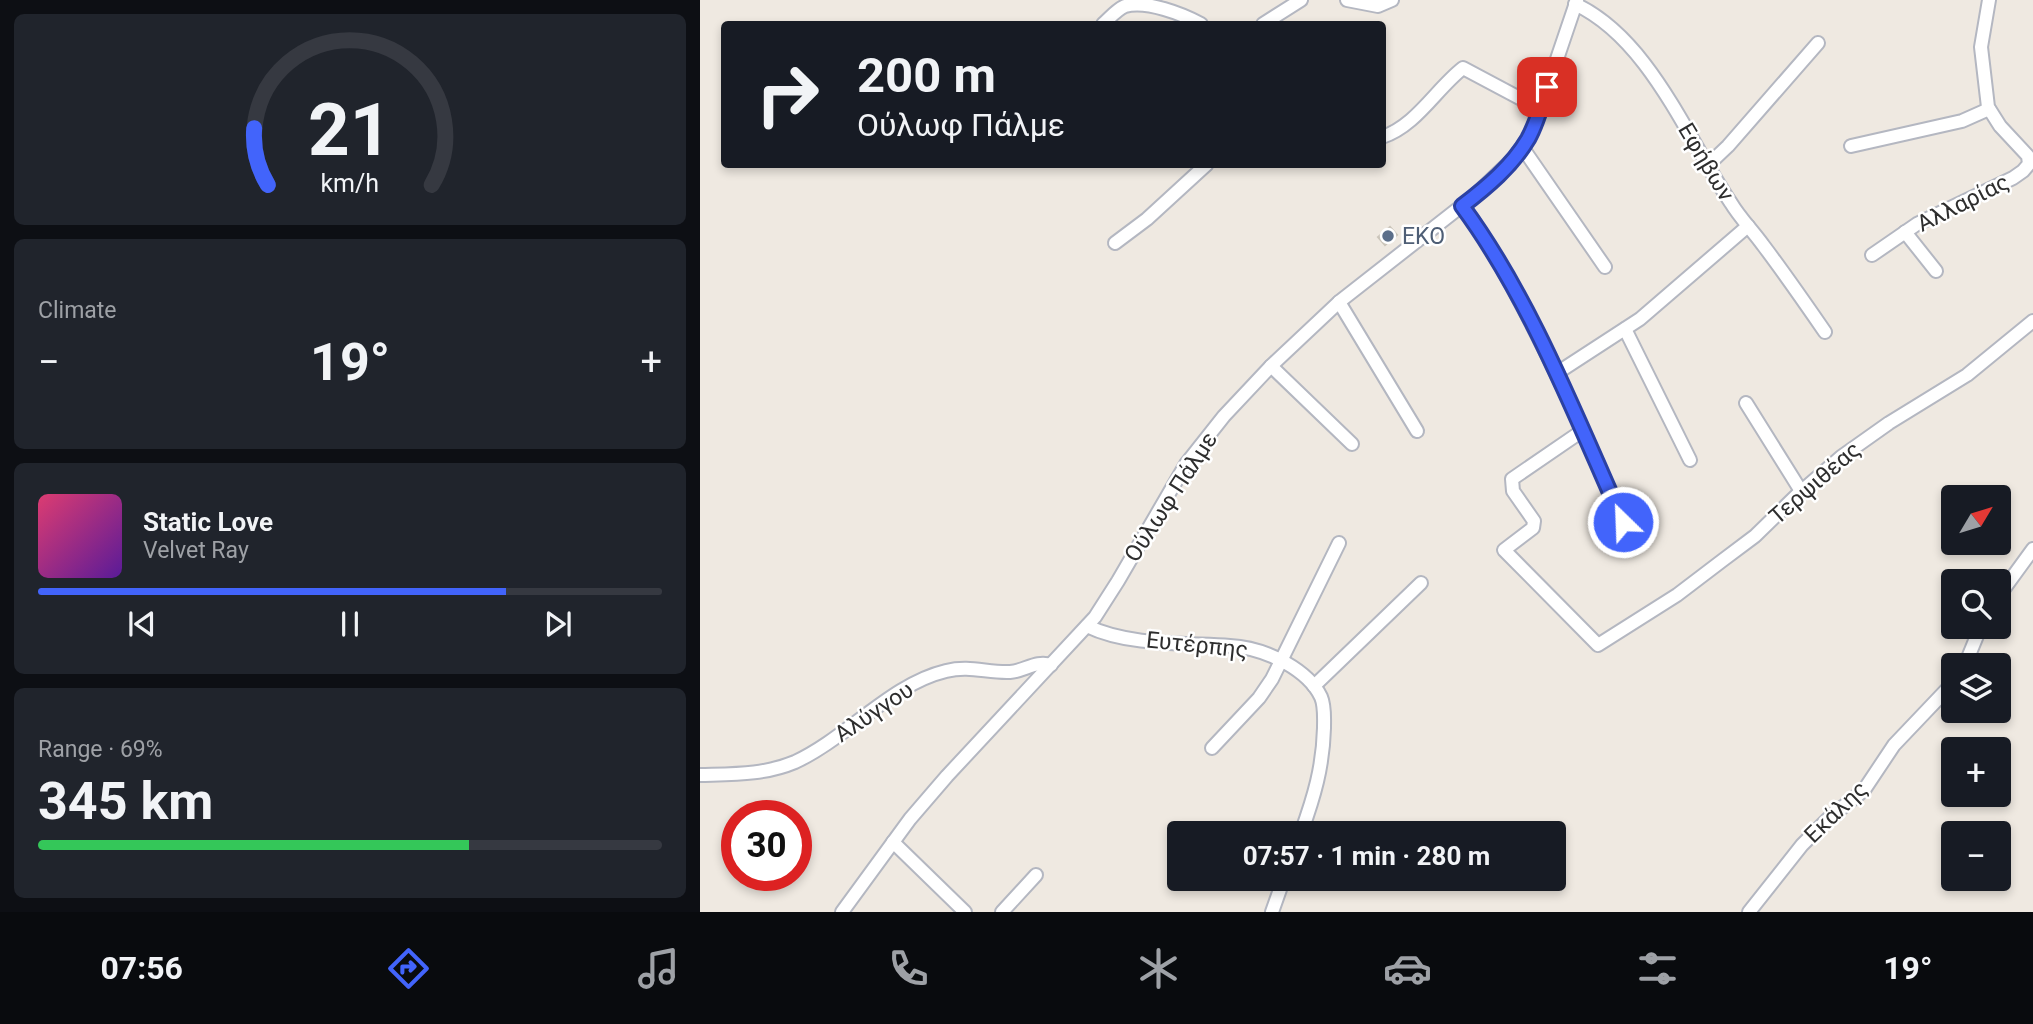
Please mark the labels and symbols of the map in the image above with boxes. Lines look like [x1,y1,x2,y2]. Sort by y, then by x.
pin [1517,57,1577,117]
street label: Εφήβων [1672,118,1740,206]
street label: Αλλαρίας [1912,168,2014,238]
place label: EKO [1402,223,1445,250]
marker: EKO [1380,228,1396,244]
street label: Ούλωφ Πάλμε [1119,427,1223,567]
street label: Τερψιθέας [1764,436,1866,530]
position arrow [1586,485,1660,559]
north arrow [1941,485,2011,555]
street label: Ευτέρπης [1145,626,1249,664]
street label: Αλύγγου [830,676,918,748]
street label: Εκάλης [1799,776,1873,848]
speed limit sign: 30 [721,800,812,891]

